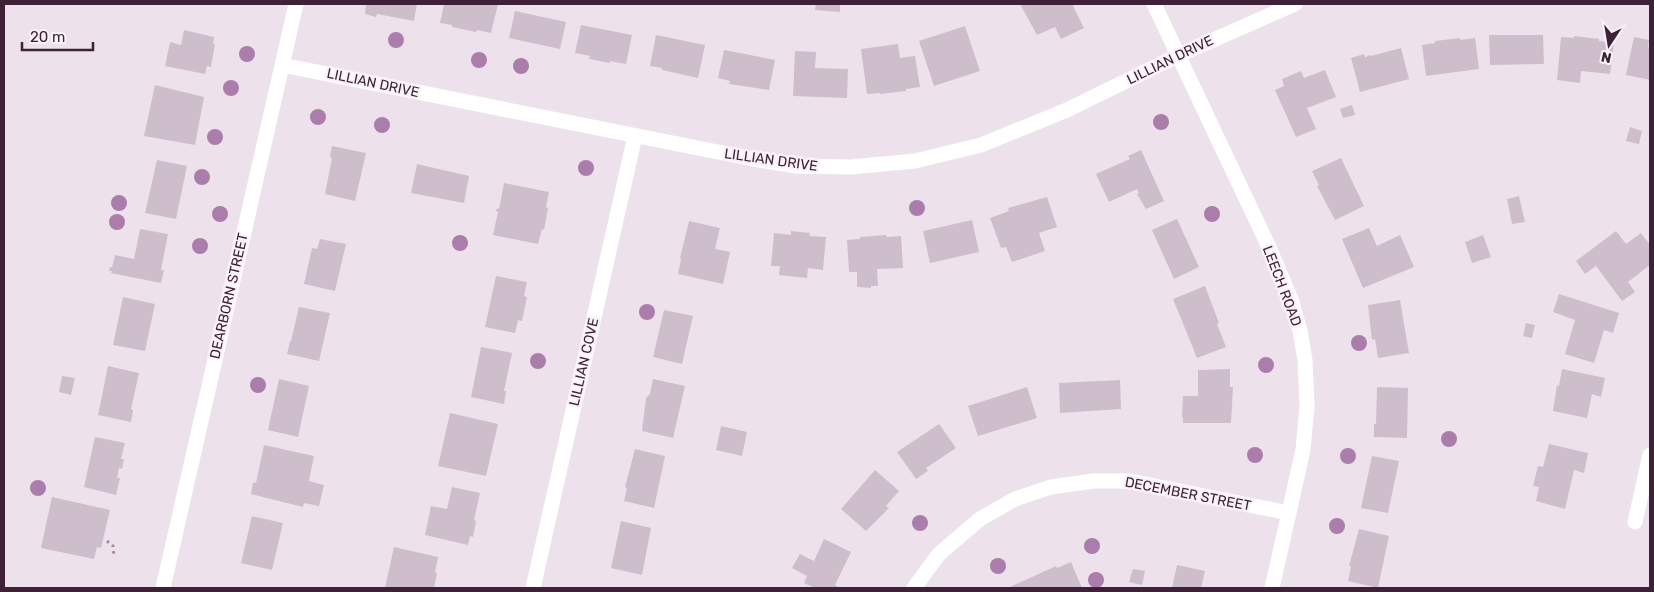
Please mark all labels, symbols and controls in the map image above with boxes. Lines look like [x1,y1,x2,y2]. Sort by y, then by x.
scale bar [22,20,94,52]
north arrow [1584,20,1634,70]
text: 20 m [30,28,65,46]
street label: LILLIAN DRIVE [1124,32,1216,88]
text: N [1600,48,1613,67]
street label: LILLIAN DRIVE [325,65,421,101]
street label: LILLIAN DRIVE [723,145,819,175]
street label: DEARBORN STREET [206,231,252,361]
street label: LEECH ROAD [1259,243,1305,329]
street label: LILLIAN COVE [566,316,602,408]
street label: DECEMBER STREET [1123,473,1253,515]

